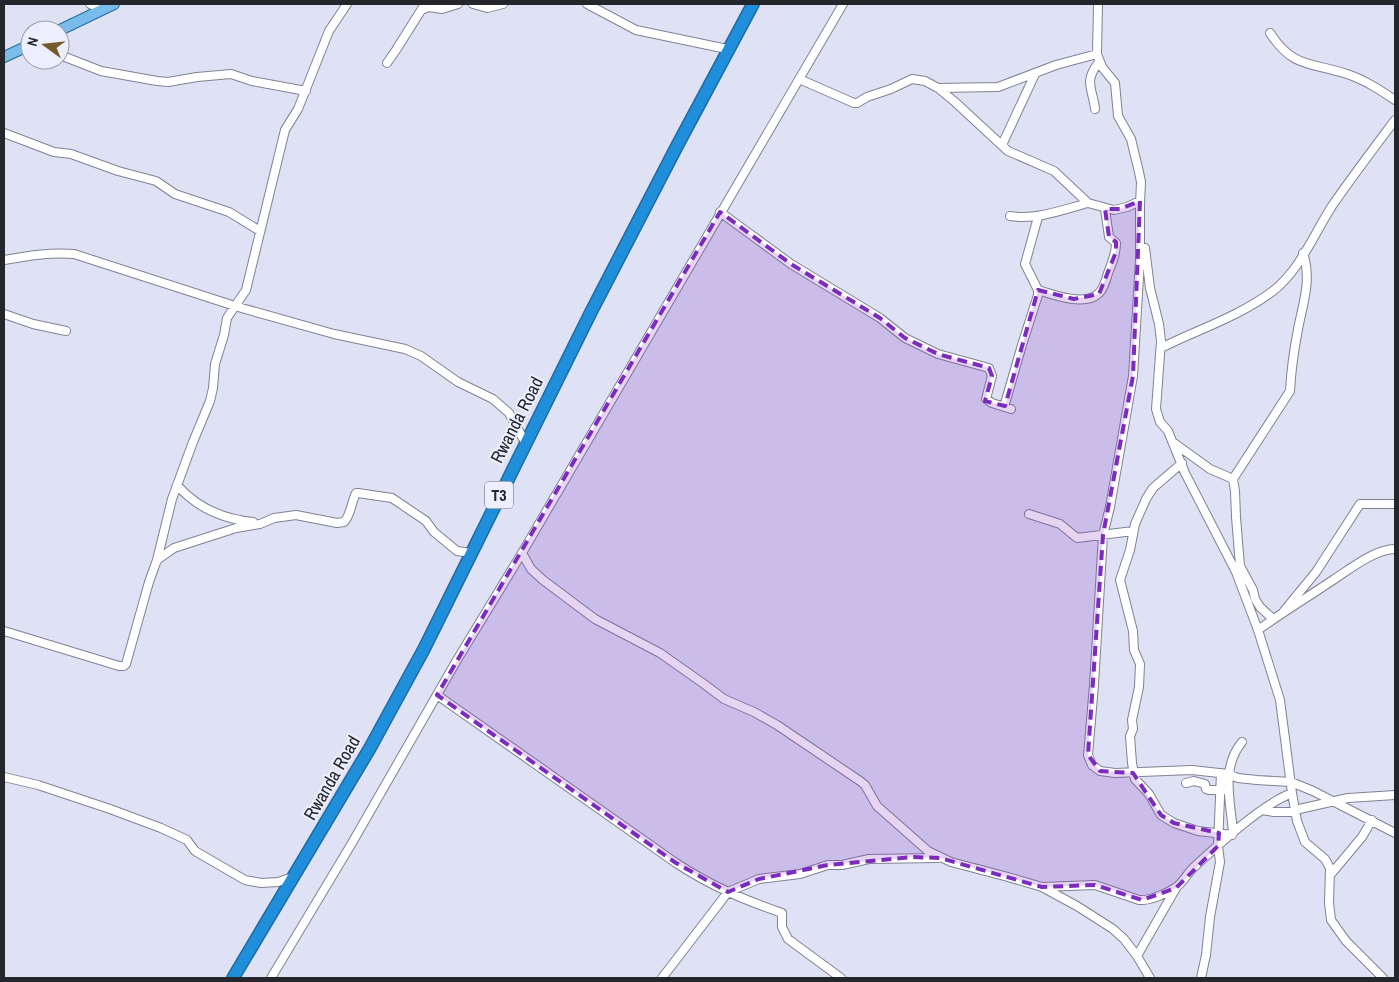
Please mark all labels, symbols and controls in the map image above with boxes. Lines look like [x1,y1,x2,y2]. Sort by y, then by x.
north arrow [20,20,70,70]
text: N [23,35,42,48]
street label: Rwanda Road [484,372,549,467]
road number: T3 [485,482,513,508]
street label: Rwanda Road [297,731,366,825]

